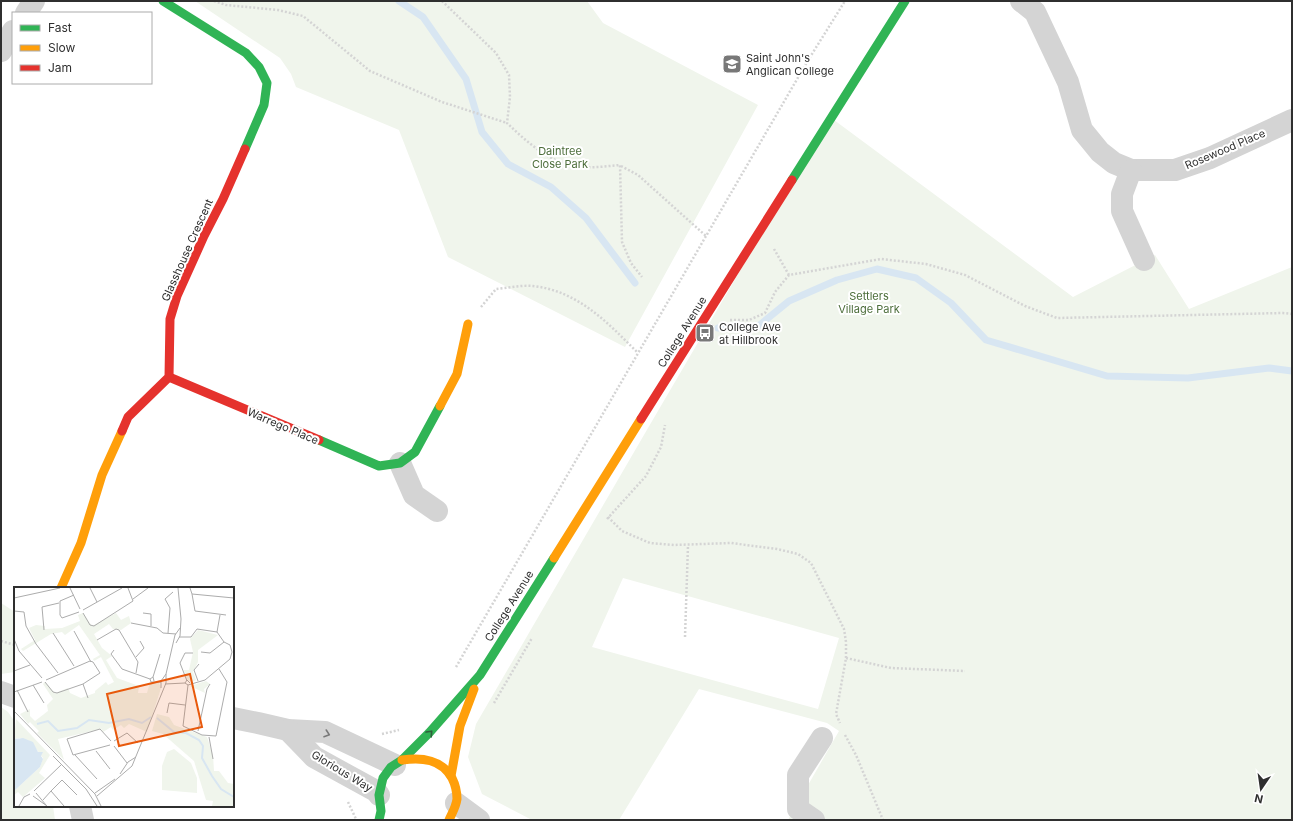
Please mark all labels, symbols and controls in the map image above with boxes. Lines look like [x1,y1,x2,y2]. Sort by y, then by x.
legend [12,12,152,84]
text: Fast [48,20,72,35]
text: Slow [48,40,76,55]
place label: Saint John's Anglican College [746,51,834,78]
school or university icon: Saint John's Anglican College [721,53,743,75]
text: Jam [48,60,72,75]
street label: Rosewood Place [1183,126,1267,172]
park label: Daintree Close Park [532,144,588,171]
street label: Glasshouse Crescent [158,196,216,303]
park label: Settlers Village Park [838,289,900,316]
street label: College Avenue [655,294,709,370]
place label: College Ave at Hillbrook [719,320,781,347]
bus stop icon: College Ave at Hillbrook [694,322,716,344]
street label: Warrego Place [245,405,321,447]
street label: College Avenue [482,568,536,644]
inset map [14,587,234,807]
one-way arrow [323,729,330,738]
one-way arrow [425,730,432,738]
street label: Glorious Way [309,747,375,795]
north arrow [1241,769,1281,809]
text: N [1253,791,1264,807]

